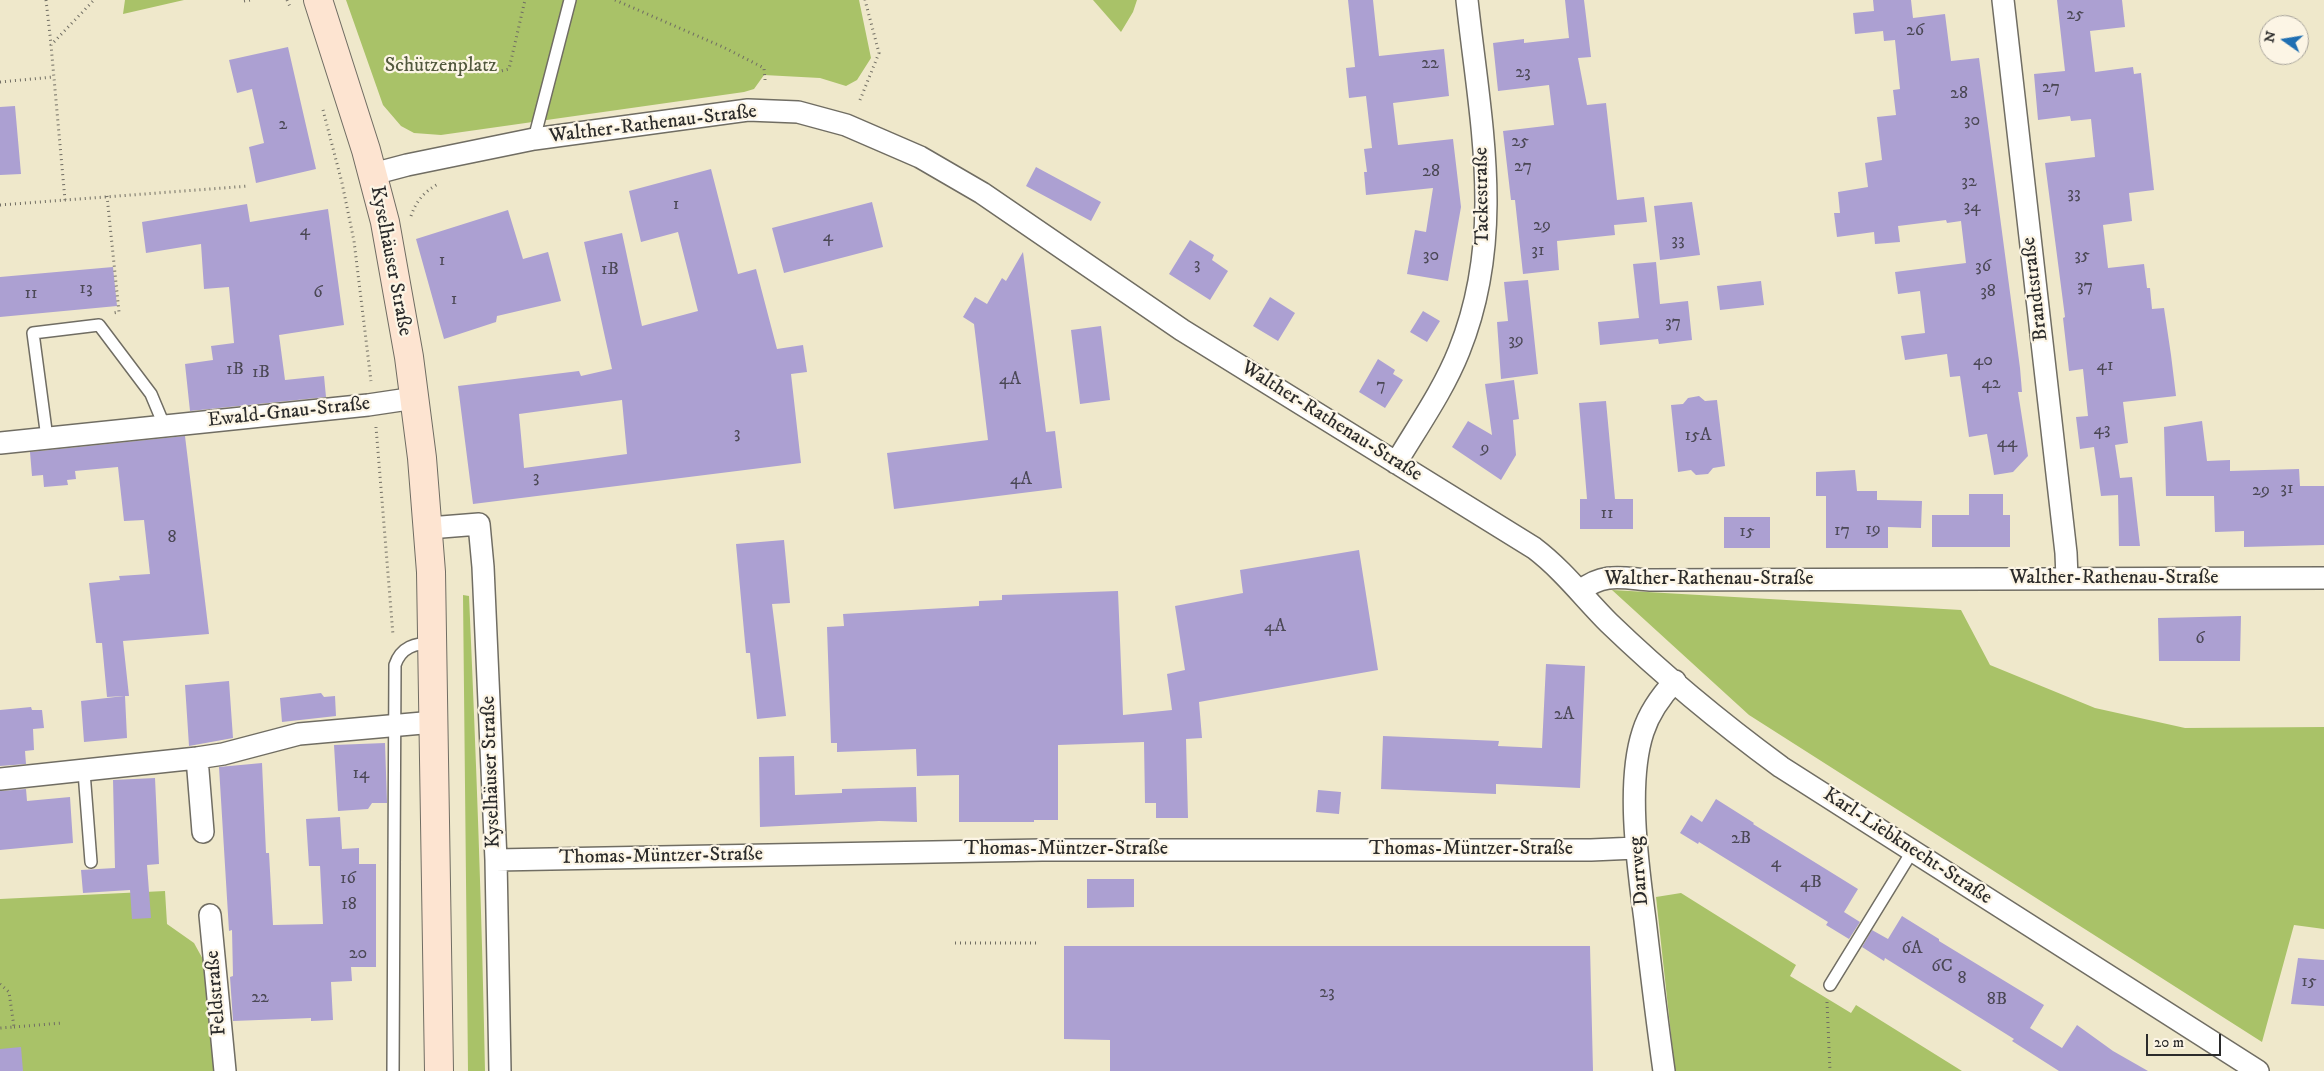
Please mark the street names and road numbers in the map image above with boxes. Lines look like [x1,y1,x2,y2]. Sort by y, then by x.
street label: Walther-Rathenau-Straße [548,100,758,150]
street label: Tackestraße [1470,147,1496,245]
street label: Kyselhäuser Straße [364,184,416,338]
street label: Brandtstraße [2018,236,2054,342]
street label: Walther-Rathenau-Straße [1236,356,1426,488]
street label: Ewald-Gnau-Straße [207,393,371,433]
street label: Walther-Rathenau-Straße [2009,567,2219,591]
street label: Walther-Rathenau-Straße [1604,568,1814,592]
street label: Kyselhäuser Straße [477,696,507,848]
street label: Karl-Liebknecht-Straße [1818,783,1996,911]
street label: Darrweg [1625,835,1655,907]
street label: Thomas-Müntzer-Straße [964,838,1168,862]
street label: Thomas-Müntzer-Straße [1369,838,1573,862]
street label: Thomas-Müntzer-Straße [559,843,763,871]
street label: Feldstraße [201,949,233,1037]

